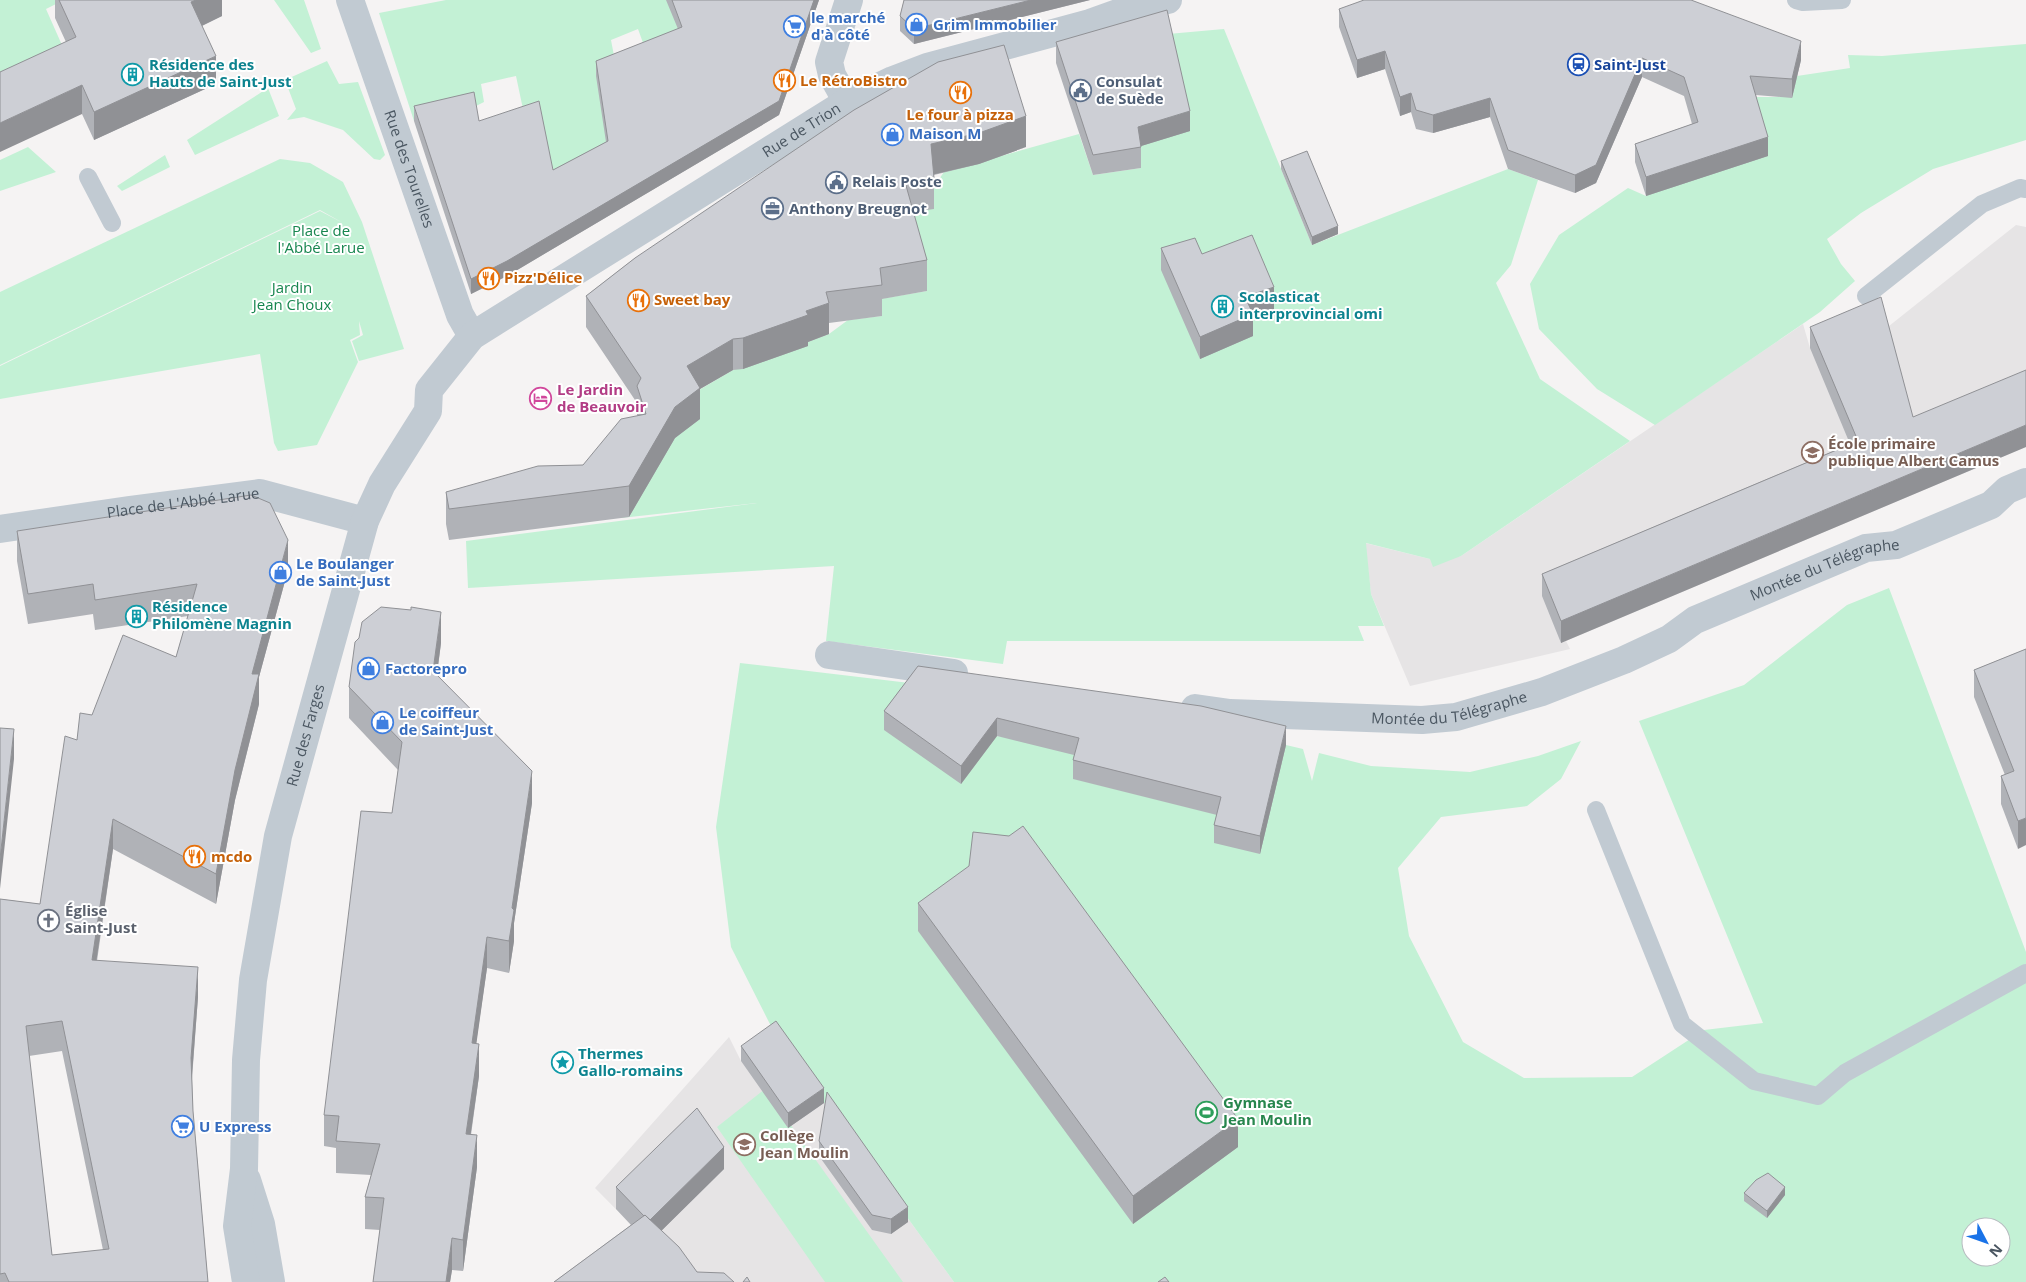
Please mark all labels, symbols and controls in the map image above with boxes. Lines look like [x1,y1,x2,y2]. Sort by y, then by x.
place label: le marché d'à côté [811,7,886,44]
shop icon: Grim Immobilier [905,13,929,37]
place label: Grim Immobilier [933,14,1057,34]
supermarket icon: le marché d'à côté [783,15,807,39]
station icon: Saint-Just [1566,53,1590,77]
place label: Résidence des Hauts de Saint-Just [149,54,292,91]
place label: Saint-Just [1594,54,1666,74]
building icon: Résidence des Hauts de Saint-Just [121,62,145,86]
restaurant icon: Le RétroBistro [772,69,796,93]
place label: Le RétroBistro [800,70,907,90]
place label: Consulat de Suède [1096,71,1164,108]
public building icon: Consulat de Suède [1068,79,1092,103]
restaurant icon: Le four à pizza [948,80,972,104]
street label: Rue de Trion [758,97,844,161]
place label: Le four à pizza [906,104,1014,124]
street label: Rue des Tourelles [380,107,440,230]
shop icon: Maison M [881,122,905,146]
place label: Maison M [909,123,981,143]
public building icon: Relais Poste [824,170,848,194]
place label: Relais Poste [852,171,942,191]
office icon: Anthony Breugnot [761,197,785,221]
place label: Anthony Breugnot [789,198,927,218]
park label: Place de l'Abbé Larue [277,220,365,257]
restaurant icon: Pizz'Délice [476,266,500,290]
place label: Pizz'Délice [504,267,582,287]
park label: Jardin Jean Choux [251,277,331,314]
place label: Scolasticat interprovincial omi [1239,286,1383,323]
restaurant icon: Sweet bay [626,288,650,312]
place label: Sweet bay [654,289,731,309]
building icon: Scolasticat interprovincial omi [1211,294,1235,318]
place label: Le Jardin de Beauvoir [557,379,647,416]
hotel icon: Le Jardin de Beauvoir [529,387,553,411]
place label: École primaire publique Albert Camus [1828,433,1999,470]
school or university icon: École primaire publique Albert Camus [1800,441,1824,465]
street label: Place de L'Abbé Larue [105,482,260,522]
street label: Montée du Télégraphe [1747,534,1900,605]
place label: Le Boulanger de Saint-Just [296,553,394,590]
shop icon: Le Boulanger de Saint-Just [268,561,292,585]
place label: Résidence Philomène Magnin [152,596,292,633]
building icon: Résidence Philomène Magnin [124,604,148,628]
shop icon: Factorepro [357,657,381,681]
place label: Factorepro [385,658,467,678]
street label: Rue des Farges [281,682,329,789]
street label: Montée du Télégraphe [1371,686,1529,729]
place label: Le coiffeur de Saint-Just [399,702,494,739]
shop icon: Le coiffeur de Saint-Just [371,710,395,734]
restaurant icon: mcdo [183,845,207,869]
place label: mcdo [211,846,252,866]
place label: Église Saint-Just [65,900,137,937]
church icon: Église Saint-Just [37,908,61,932]
place label: Thermes Gallo-romains [578,1043,683,1080]
place icon: Thermes Gallo-romains [550,1051,574,1075]
place label: Gymnase Jean Moulin [1221,1092,1312,1129]
sports icon: Gymnase Jean Moulin [1195,1100,1219,1124]
supermarket icon: U Express [171,1115,195,1139]
place label: U Express [199,1116,271,1136]
place label: Collège Jean Moulin [758,1125,849,1162]
school or university icon: Collège Jean Moulin [732,1133,756,1157]
north arrow [1961,1217,2011,1267]
text: N [1985,1240,2007,1261]

